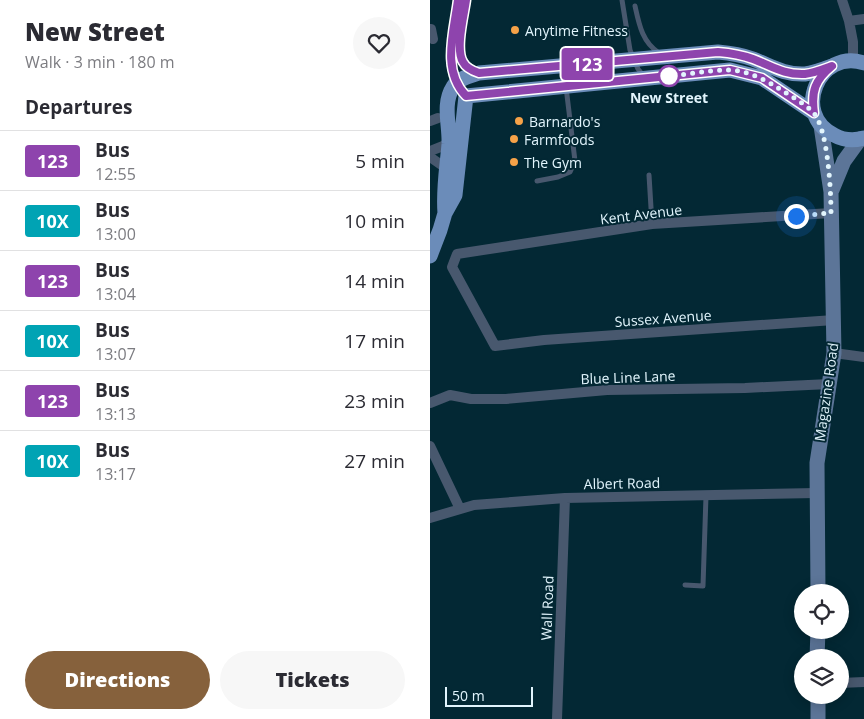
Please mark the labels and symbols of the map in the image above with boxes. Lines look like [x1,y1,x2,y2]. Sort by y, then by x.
place label: Anytime Fitness [525,21,628,40]
marker: Anytime Fitness [509,24,521,36]
line badge: 123 [558,48,616,80]
marker: New Street [658,65,680,87]
place label: New Street [630,88,708,107]
place label: Barnardo's [529,112,601,131]
marker: Barnardo's [513,115,525,127]
place label: Farmfoods [524,130,595,149]
marker: Farmfoods [508,133,520,145]
place label: The Gym [524,153,582,172]
marker: The Gym [508,156,520,168]
street label: Kent Avenue [599,200,683,228]
your location [784,204,809,229]
street label: Sussex Avenue [614,305,712,331]
street label: Magazine Road [810,341,842,443]
street label: Blue Line Lane [580,366,676,388]
street label: Albert Road [584,473,660,493]
street label: Wall Road [536,575,558,641]
scale bar [445,684,532,707]

